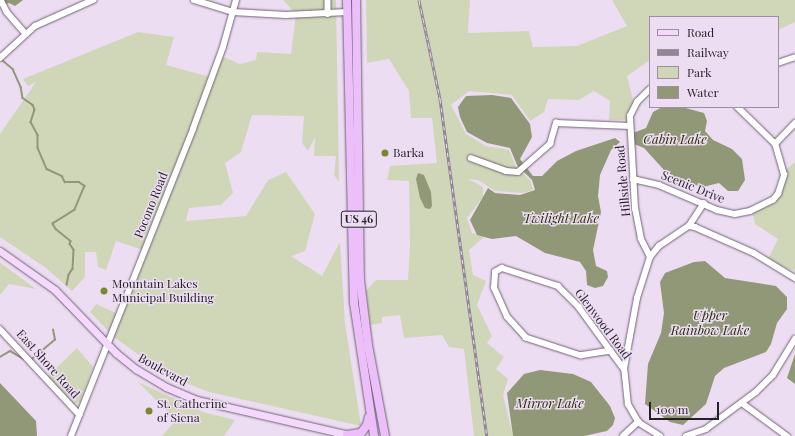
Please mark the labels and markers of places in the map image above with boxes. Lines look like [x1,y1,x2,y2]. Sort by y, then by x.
place label: Barka [393,146,424,160]
marker: Barka [380,148,390,158]
place label: Mountain Lakes Municipal Building [112,277,214,305]
marker: Mountain Lakes Municipal Building [99,286,109,296]
place label: St. Catherine of Siena [157,397,227,425]
marker: St. Catherine of Siena [144,406,154,416]

